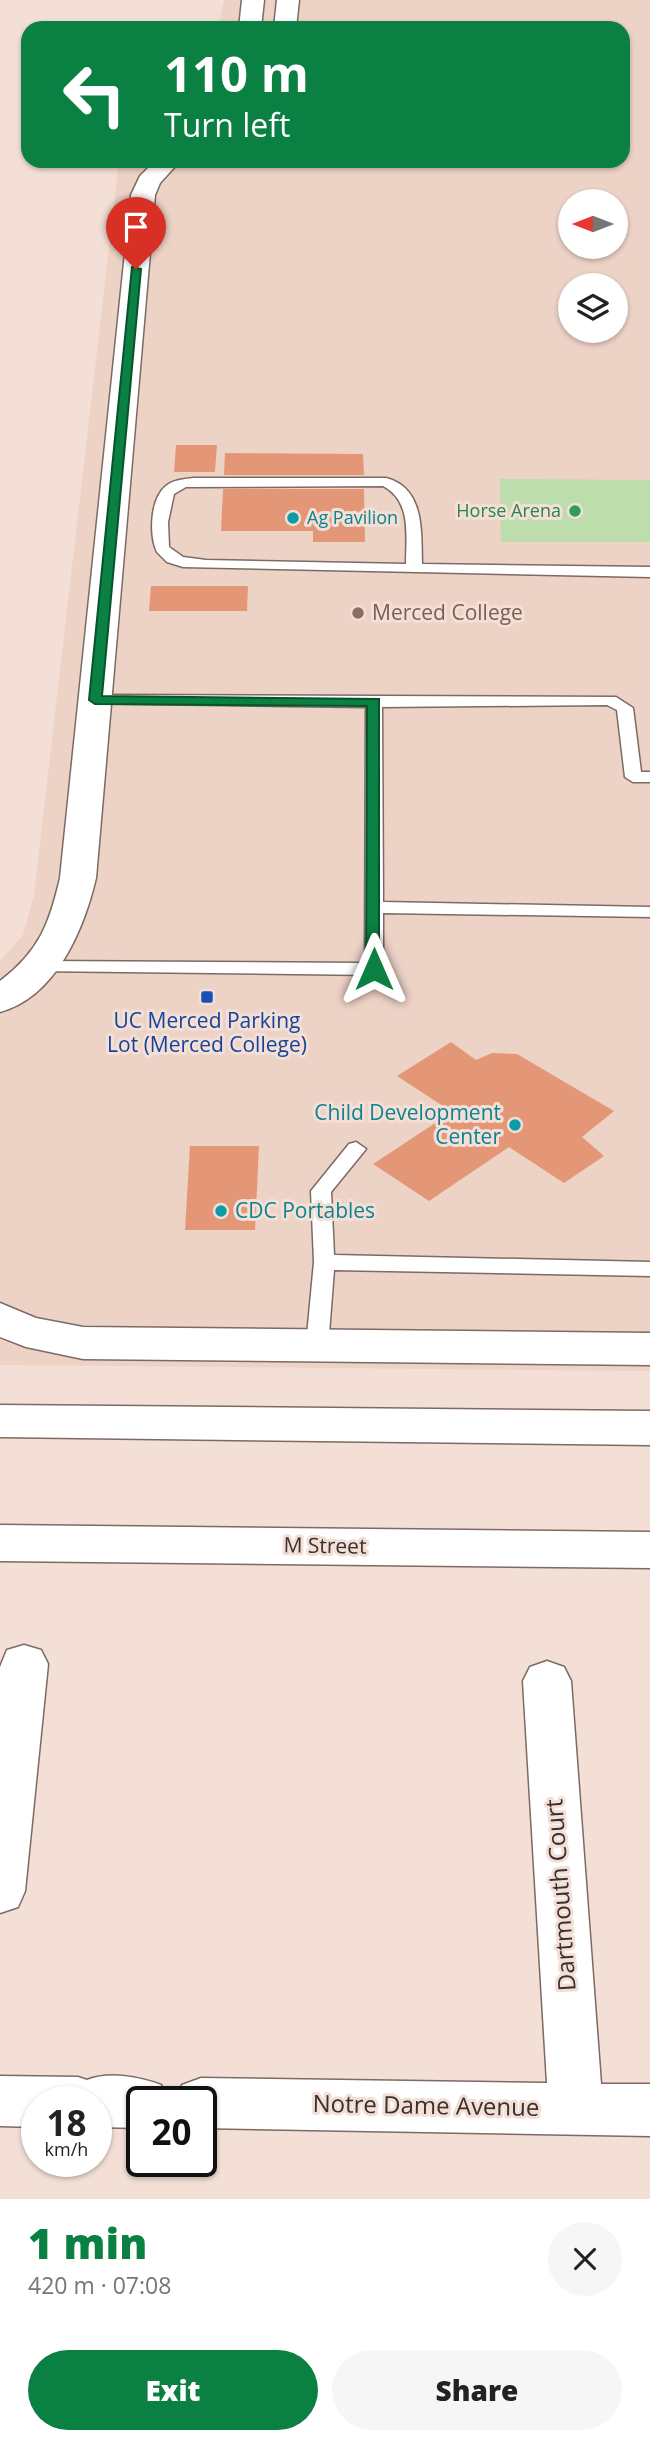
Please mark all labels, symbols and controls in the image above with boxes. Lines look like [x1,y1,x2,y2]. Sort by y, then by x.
text: 110 m [164,40,309,106]
icon: left [49,49,140,140]
text: Turn left [164,103,290,146]
north arrow [558,189,628,259]
map controls [558,189,628,343]
pin [106,197,166,269]
icon: arrive [117,208,155,246]
button: layers [558,273,628,343]
place label: Horse Arena [456,498,561,522]
marker: Horse Arena [567,503,583,519]
place label: Ag Pavilion [307,505,398,529]
marker: Ag Pavilion [285,510,301,526]
place label: Merced College [372,598,523,626]
marker: Merced College [350,605,366,621]
position arrow [337,932,411,1006]
marker: UC Merced Parking Lot (Merced College) [199,989,215,1005]
place label: UC Merced Parking Lot (Merced College) [107,1006,307,1058]
place label: Child Development Center [314,1098,501,1150]
marker: Child Development Center [507,1117,523,1133]
place label: CDC Portables [235,1196,375,1224]
marker: CDC Portables [213,1203,229,1219]
street label: M Street [283,1530,367,1560]
street label: Dartmouth Court [536,1798,583,1992]
speed limit sign: 20 [126,2086,217,2177]
street label: Notre Dame Avenue [312,2086,540,2123]
text: 18 [46,2099,87,2146]
text: km/h [45,2137,88,2161]
text: 1 min [28,2214,147,2271]
button: close [548,2222,622,2296]
text: 420 m · 07:08 [28,2269,171,2301]
button: Exit [28,2350,318,2430]
button: Share [332,2350,622,2430]

